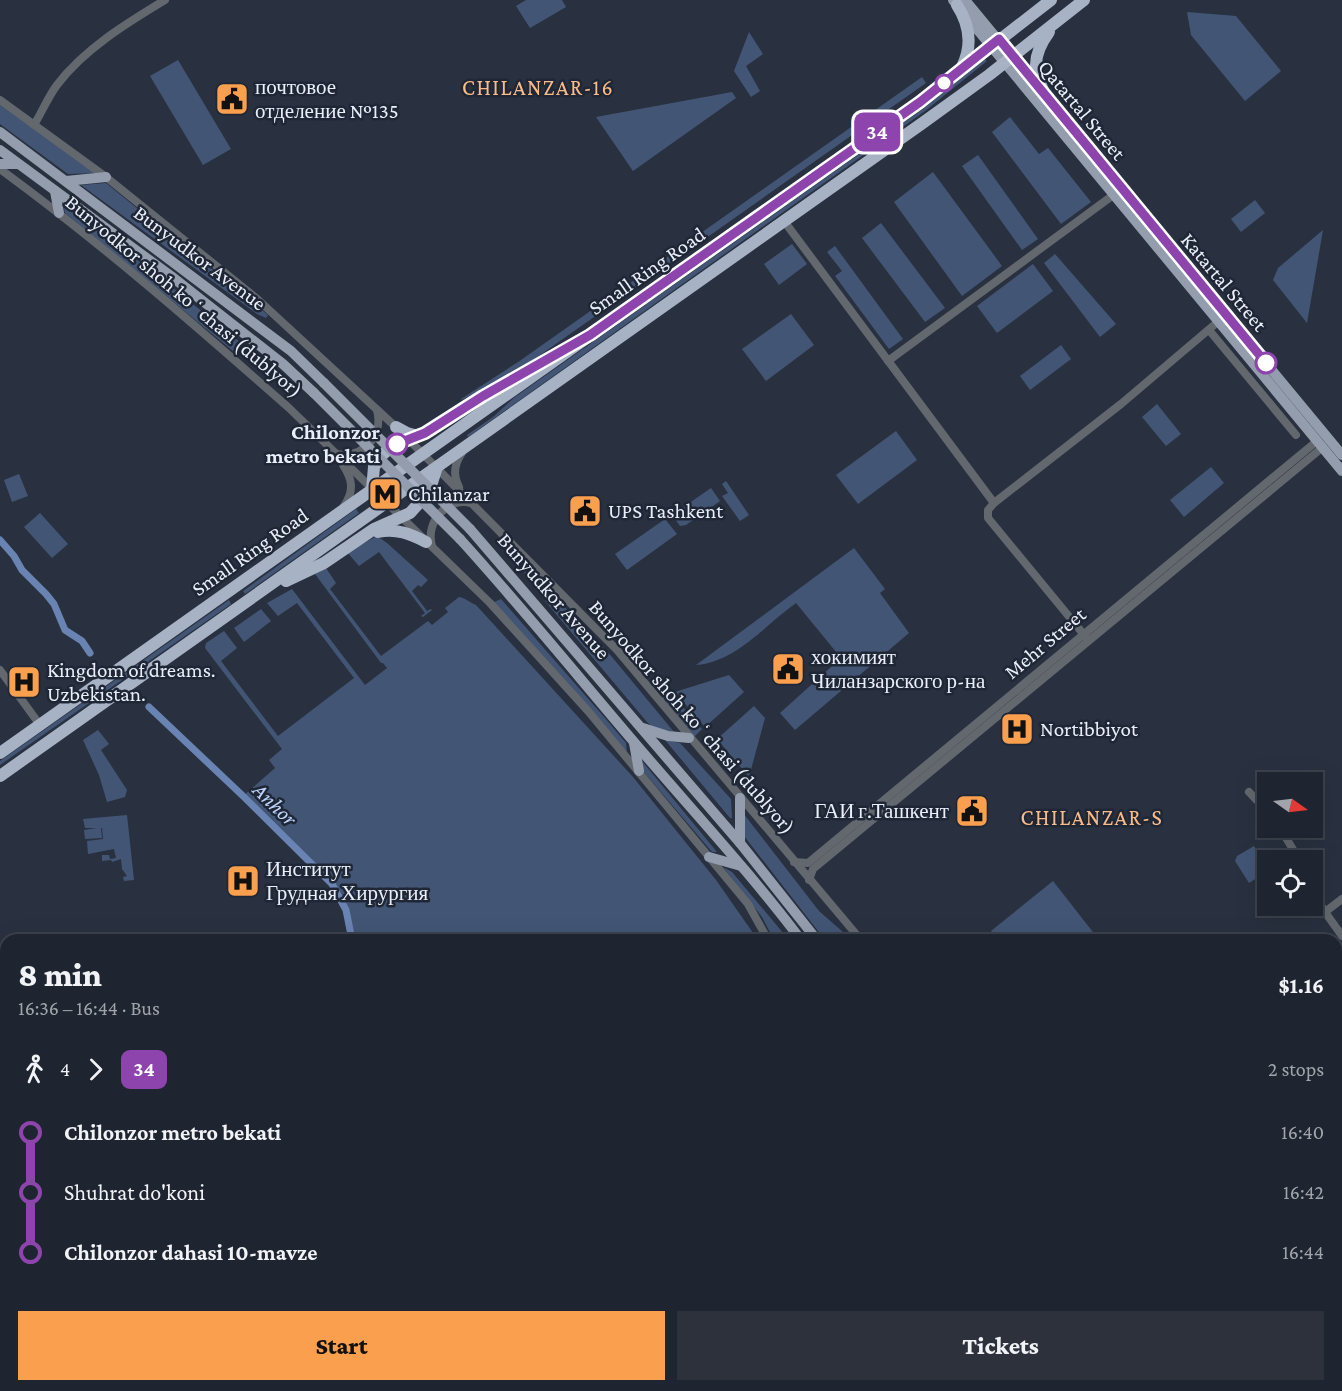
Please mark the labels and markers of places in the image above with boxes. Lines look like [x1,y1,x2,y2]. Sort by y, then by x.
unlabelled marker [935,74,953,92]
place label: почтовое отделение №135 [255,75,399,123]
public building icon: почтовое отделение №135 [214,81,250,117]
unlabelled marker [1255,352,1277,374]
place label: Chilonzor metro bekati [266,420,381,468]
marker: Chilonzor metro bekati [386,433,408,455]
metro station icon: Chilanzar [367,476,403,512]
place label: Chilanzar [408,482,490,506]
public building icon: UPS Tashkent [567,493,603,529]
place label: UPS Tashkent [608,499,724,523]
place label: хокимият Чиланзарского р-на [811,645,986,693]
public building icon: хокимият Чиланзарского р-на [770,651,806,687]
place label: Kingdom of dreams. Uzbekistan. [47,658,216,706]
hospital icon: Kingdom of dreams. Uzbekistan. [6,664,42,700]
hospital icon: Nortibbiyot [999,711,1035,747]
place label: Nortibbiyot [1040,717,1139,741]
public building icon: ГАИ г.Ташкент [954,793,990,829]
place label: ГАИ г.Ташкент [814,799,949,823]
place label: Институт Грудная Хирургия [266,857,429,905]
hospital icon: Институт Грудная Хирургия [225,863,261,899]

